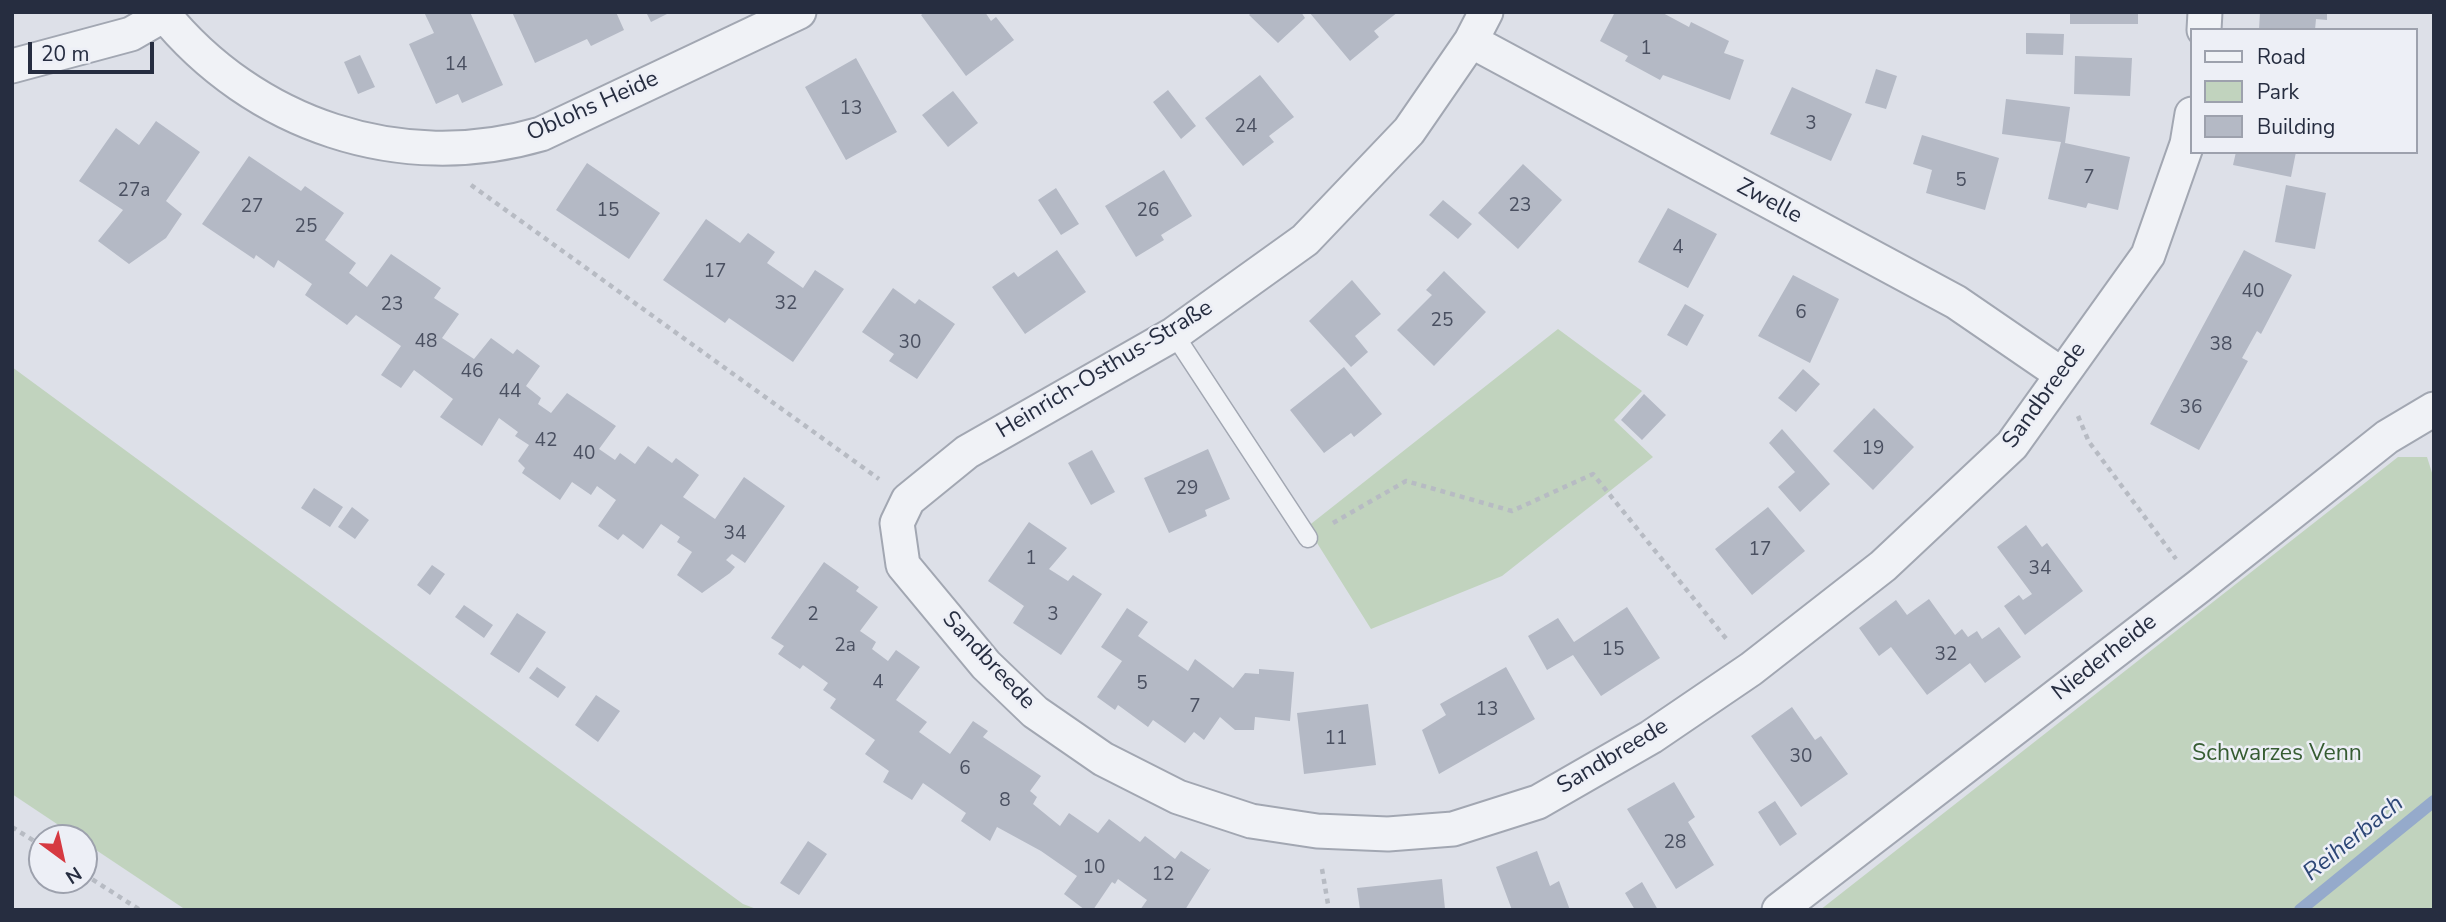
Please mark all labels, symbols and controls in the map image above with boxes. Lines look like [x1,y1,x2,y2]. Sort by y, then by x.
scale bar [32,28,158,72]
legend [2190,28,2418,154]
house number: 1 [1640,38,1652,60]
text: 20 m [41,40,90,68]
text: Road [2257,43,2306,71]
house number: 14 [445,54,467,76]
street label: Oblohs Heide [523,66,663,148]
text: Park [2257,78,2299,106]
house number: 13 [840,98,862,120]
house number: 3 [1805,113,1817,135]
text: Building [2257,113,2335,141]
house number: 24 [1235,116,1257,138]
house number: 7 [2083,167,2095,189]
house number: 5 [1955,170,1967,192]
street label: Zwelle [1732,173,1806,231]
house number: 27a [118,180,150,202]
house number: 23 [1509,195,1531,217]
house number: 27 [241,196,263,218]
house number: 15 [597,200,619,222]
house number: 26 [1137,200,1159,222]
house number: 25 [295,216,317,238]
house number: 4 [1672,237,1684,259]
house number: 17 [704,261,726,283]
house number: 40 [2242,281,2264,303]
house number: 32 [775,293,797,315]
house number: 23 [381,294,403,316]
street label: Heinrich-Osthus-Straße [992,295,1218,445]
house number: 6 [1795,302,1807,324]
house number: 25 [1431,310,1453,332]
house number: 48 [415,331,437,353]
house number: 30 [899,332,921,354]
house number: 38 [2210,334,2232,356]
street label: Sandbreede [1997,338,2093,454]
house number: 46 [461,361,483,383]
house number: 44 [499,381,521,403]
house number: 36 [2180,397,2202,419]
house number: 42 [535,430,557,452]
house number: 19 [1862,438,1884,460]
house number: 40 [573,443,595,465]
house number: 29 [1176,478,1198,500]
house number: 34 [724,523,746,545]
house number: 17 [1749,539,1771,561]
house number: 1 [1025,548,1037,570]
house number: 34 [2029,558,2051,580]
house number: 2 [807,604,819,626]
house number: 3 [1047,604,1059,626]
street label: Sandbreede [935,606,1041,716]
street label: Niederheide [2047,609,2163,707]
house number: 2a [834,635,856,657]
house number: 15 [1602,639,1624,661]
house number: 32 [1935,644,1957,666]
house number: 4 [872,672,884,694]
house number: 5 [1136,673,1148,695]
house number: 7 [1189,696,1201,718]
house number: 13 [1476,699,1498,721]
street label: Sandbreede [1553,713,1673,801]
house number: 11 [1325,728,1347,750]
park label: Schwarzes Venn [2192,740,2362,768]
house number: 30 [1790,746,1812,768]
house number: 6 [959,758,971,780]
house number: 8 [999,790,1011,812]
water label: Reiherbach [2298,790,2410,888]
north arrow [28,824,98,894]
house number: 28 [1664,832,1686,854]
house number: 10 [1083,857,1105,879]
text: N [60,860,86,890]
house number: 12 [1152,864,1174,886]

